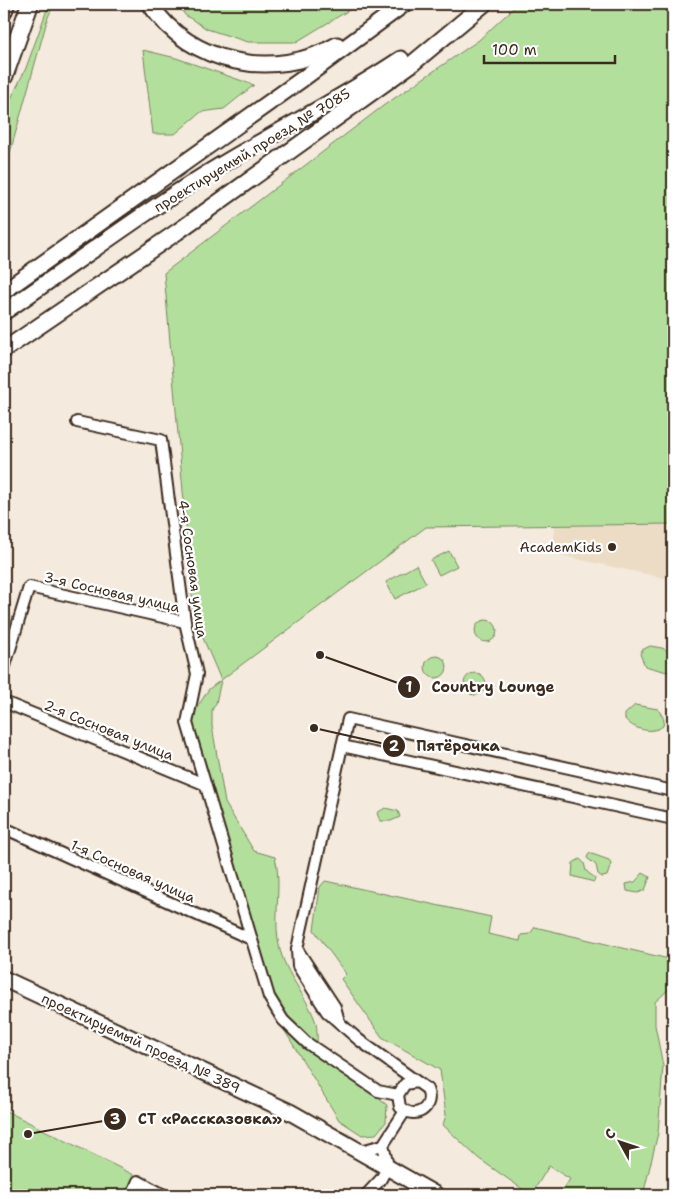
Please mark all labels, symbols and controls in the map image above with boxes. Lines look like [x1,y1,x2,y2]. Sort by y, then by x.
scale bar [484,32,616,64]
text: 100 m [492,40,537,60]
street label: проектируемый проезд № 7085 [151,84,353,216]
street label: 4-я Сосновая улица [174,499,212,639]
place label: AcademKids [519,538,602,556]
marker: AcademKids [606,541,618,553]
street label: 3-я Сосновая улица [42,568,182,616]
callout: Country Lounge [396,672,564,702]
text: 1 [406,677,413,697]
text: Country Lounge [431,677,555,697]
street label: 2-я Сосновая улица [42,696,177,764]
callout: Пятёрочка [382,731,510,761]
text: 2 [389,736,400,756]
text: Пятёрочка [416,736,501,756]
street label: 1-я Сосновая улица [68,835,198,907]
street label: проектируемый проезд № 389 [39,989,243,1097]
callout: СТ «Рассказовка» [103,1104,292,1134]
text: 3 [110,1109,120,1129]
text: СТ «Рассказовка» [138,1109,282,1129]
north arrow [594,1116,644,1166]
text: С [600,1125,620,1143]

